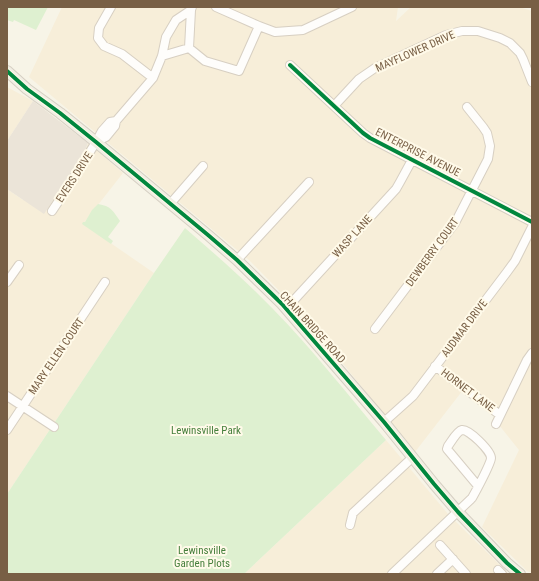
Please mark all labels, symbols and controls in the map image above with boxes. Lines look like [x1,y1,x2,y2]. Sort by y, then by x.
street label: MAYFLOWER DRIVE [373,28,457,75]
street label: ENTERPRISE AVENUE [373,125,463,180]
street label: EVERS DRIVE [53,149,96,205]
street label: WASP LANE [330,212,375,260]
street label: DEWBERRY COURT [403,215,462,289]
street label: CHAIN BRIDGE ROAD [277,289,348,366]
street label: AUDMAR DRIVE [439,297,490,359]
street label: MARY ELLEN COURT [26,315,87,397]
street label: HORNET LANE [438,366,497,415]
park label: Lewinsville Park [171,424,241,437]
park label: Lewinsville Garden Plots [174,544,230,570]

